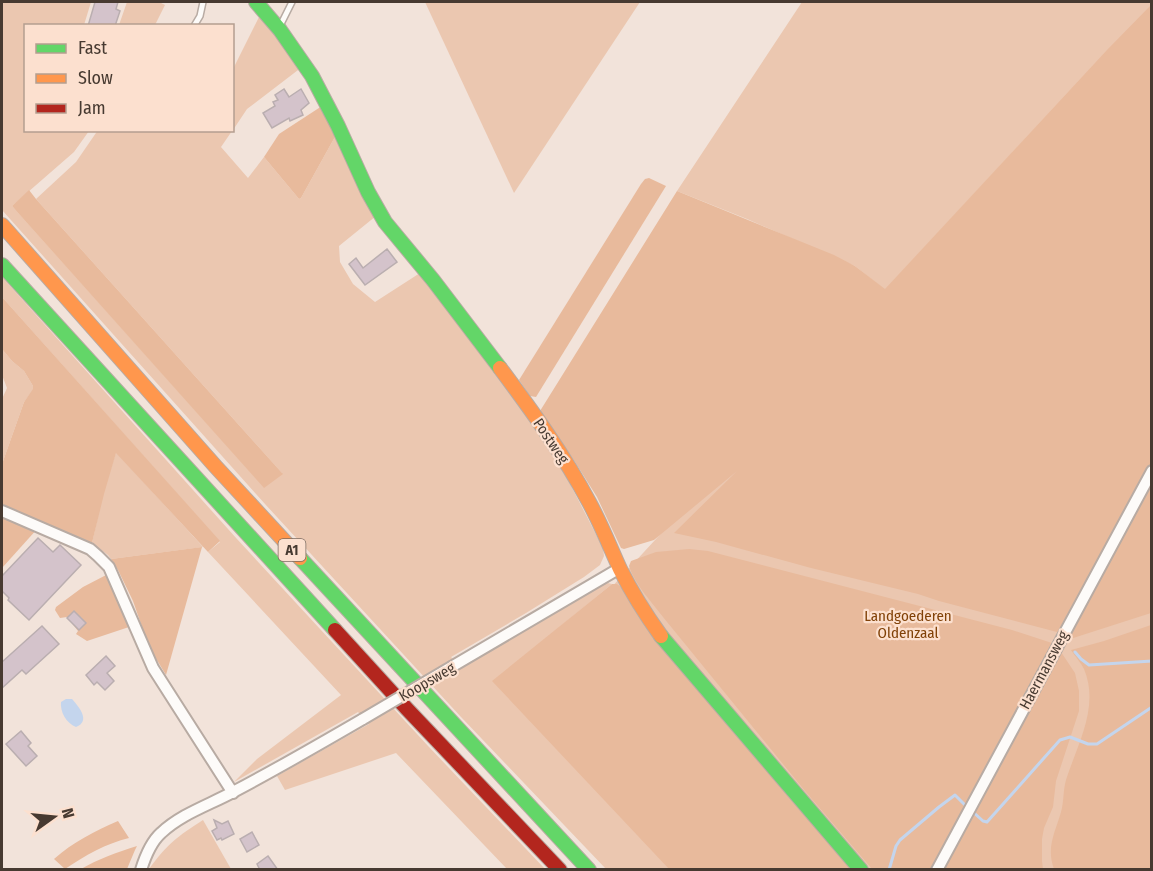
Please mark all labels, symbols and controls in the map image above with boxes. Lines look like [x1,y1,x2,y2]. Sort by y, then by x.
legend [24,24,234,132]
text: Fast [78,37,107,59]
text: Slow [78,67,113,89]
text: Jam [78,97,106,119]
street label: Postweg [529,415,573,467]
road number: A1 [278,539,306,561]
park label: Landgoederen Oldenzaal [864,607,952,642]
street label: Haermansweg [1016,628,1072,712]
street label: Koopsweg [396,659,458,705]
north arrow [24,787,84,847]
text: N [58,806,78,820]

